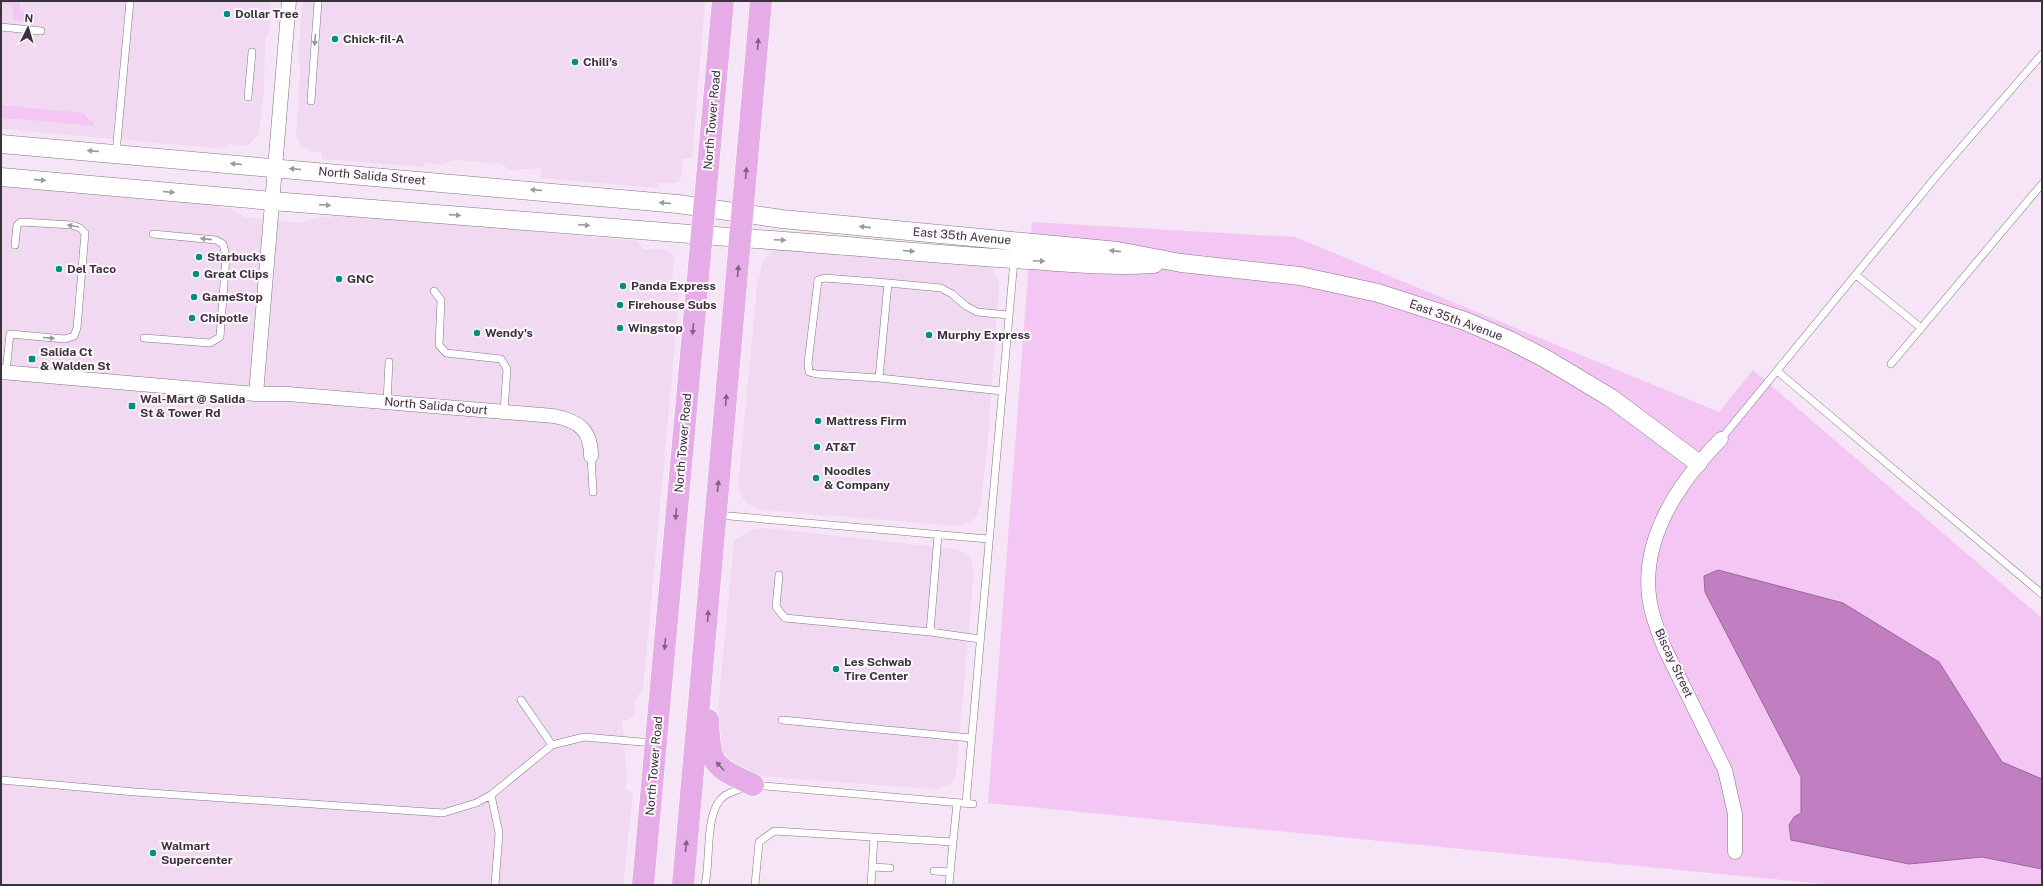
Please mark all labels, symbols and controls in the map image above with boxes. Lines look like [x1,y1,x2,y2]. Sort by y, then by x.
place label: Dollar Tree [235,7,299,21]
north arrow [8,8,48,48]
marker: Dollar Tree [222,9,232,19]
text: N [24,12,34,24]
place label: Chick-fil-A [343,32,405,46]
one-way arrow [312,34,319,46]
marker: Chick-fil-A [330,34,340,44]
one-way arrow [754,38,761,50]
place label: Chili's [583,55,618,69]
marker: Chili's [570,57,580,67]
street label: North Tower Road [701,70,723,170]
one-way arrow [87,148,99,155]
one-way arrow [230,160,242,167]
street label: North Salida Street [318,164,427,188]
one-way arrow [289,165,301,172]
one-way arrow [743,167,750,179]
one-way arrow [34,177,46,183]
one-way arrow [530,187,542,194]
one-way arrow [163,188,175,195]
one-way arrow [659,199,671,206]
one-way arrow [319,201,331,208]
one-way arrow [449,212,461,218]
one-way arrow [578,222,590,229]
one-way arrow [66,223,79,229]
one-way arrow [859,224,871,230]
street label: East 35th Avenue [912,225,1012,247]
one-way arrow [200,236,212,243]
one-way arrow [774,237,786,244]
one-way arrow [1109,247,1121,254]
one-way arrow [903,248,915,254]
place label: Starbucks [207,250,266,264]
marker: Starbucks [194,252,204,262]
one-way arrow [1033,258,1046,264]
place label: Del Taco [67,262,116,276]
marker: Del Taco [54,264,64,274]
one-way arrow [735,265,741,277]
place label: Great Clips [204,267,269,281]
marker: Great Clips [191,269,201,279]
place label: GNC [347,272,374,286]
marker: GNC [334,274,344,284]
place label: Panda Express [631,279,716,293]
marker: Panda Express [618,281,628,291]
place label: GameStop [202,290,263,304]
marker: GameStop [189,292,199,302]
street label: East 35th Avenue [1407,297,1505,343]
place label: Firehouse Subs [628,298,717,312]
marker: Firehouse Subs [615,300,625,310]
place label: Chipotle [200,311,249,325]
marker: Chipotle [187,313,197,323]
place label: Wingstop [628,321,683,335]
marker: Wingstop [615,323,625,333]
one-way arrow [689,323,696,335]
place label: Wendy's [485,326,533,340]
marker: Wendy's [472,328,482,338]
place label: Murphy Express [937,328,1030,342]
marker: Murphy Express [924,330,934,340]
one-way arrow [43,334,55,341]
place label: Salida Ct & Walden St [40,345,110,373]
marker: Salida Ct & Walden St [27,354,37,364]
place label: Wal-Mart @ Salida St & Tower Rd [140,392,246,420]
street label: North Tower Road [672,393,694,493]
street label: North Salida Court [384,394,489,418]
one-way arrow [723,394,729,406]
marker: Wal-Mart @ Salida St & Tower Rd [127,401,137,411]
place label: Mattress Firm [826,414,907,428]
marker: Mattress Firm [813,416,823,426]
place label: AT&T [825,440,857,454]
marker: AT&T [812,442,822,452]
place label: Noodles & Company [824,464,890,492]
marker: Noodles & Company [811,473,821,483]
one-way arrow [715,480,721,492]
one-way arrow [673,508,680,520]
one-way arrow [704,610,711,622]
street label: Biscay Street [1652,626,1696,700]
one-way arrow [662,638,668,650]
place label: Les Schwab Tire Center [844,655,912,683]
marker: Les Schwab Tire Center [831,664,841,674]
street label: North Tower Road [643,716,665,816]
one-way arrow [715,761,724,771]
place label: Walmart Supercenter [161,839,233,867]
one-way arrow [682,840,689,852]
marker: Walmart Supercenter [148,848,158,858]

